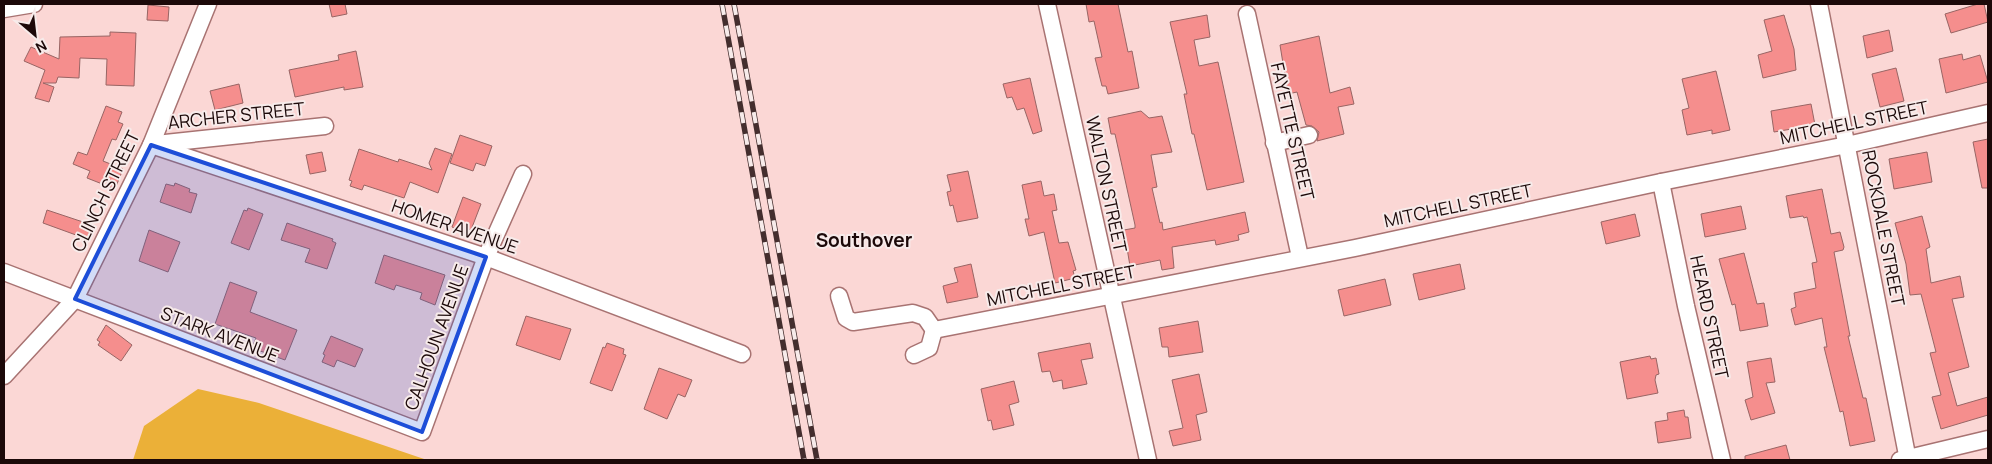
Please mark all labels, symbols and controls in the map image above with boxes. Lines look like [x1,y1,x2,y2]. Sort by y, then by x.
north arrow [10,10,60,60]
text: N [32,36,50,58]
street label: FAYETTE STREET [1266,60,1321,202]
street label: MITCHELL STREET [1778,95,1931,149]
street label: ARCHER STREET [166,96,306,134]
street label: WALTON STREET [1081,114,1133,254]
street label: CLINCH STREET [65,126,145,256]
street label: ROCKDALE STREET [1857,148,1911,308]
street label: MITCHELL STREET [1382,178,1535,232]
street label: HOMER AVENUE [389,193,521,259]
district label: Southover [816,227,913,253]
street label: HEARD STREET [1685,253,1735,381]
street label: MITCHELL STREET [985,259,1138,311]
street label: CALHOUN AVENUE [398,261,474,413]
street label: STARK AVENUE [158,300,282,368]

